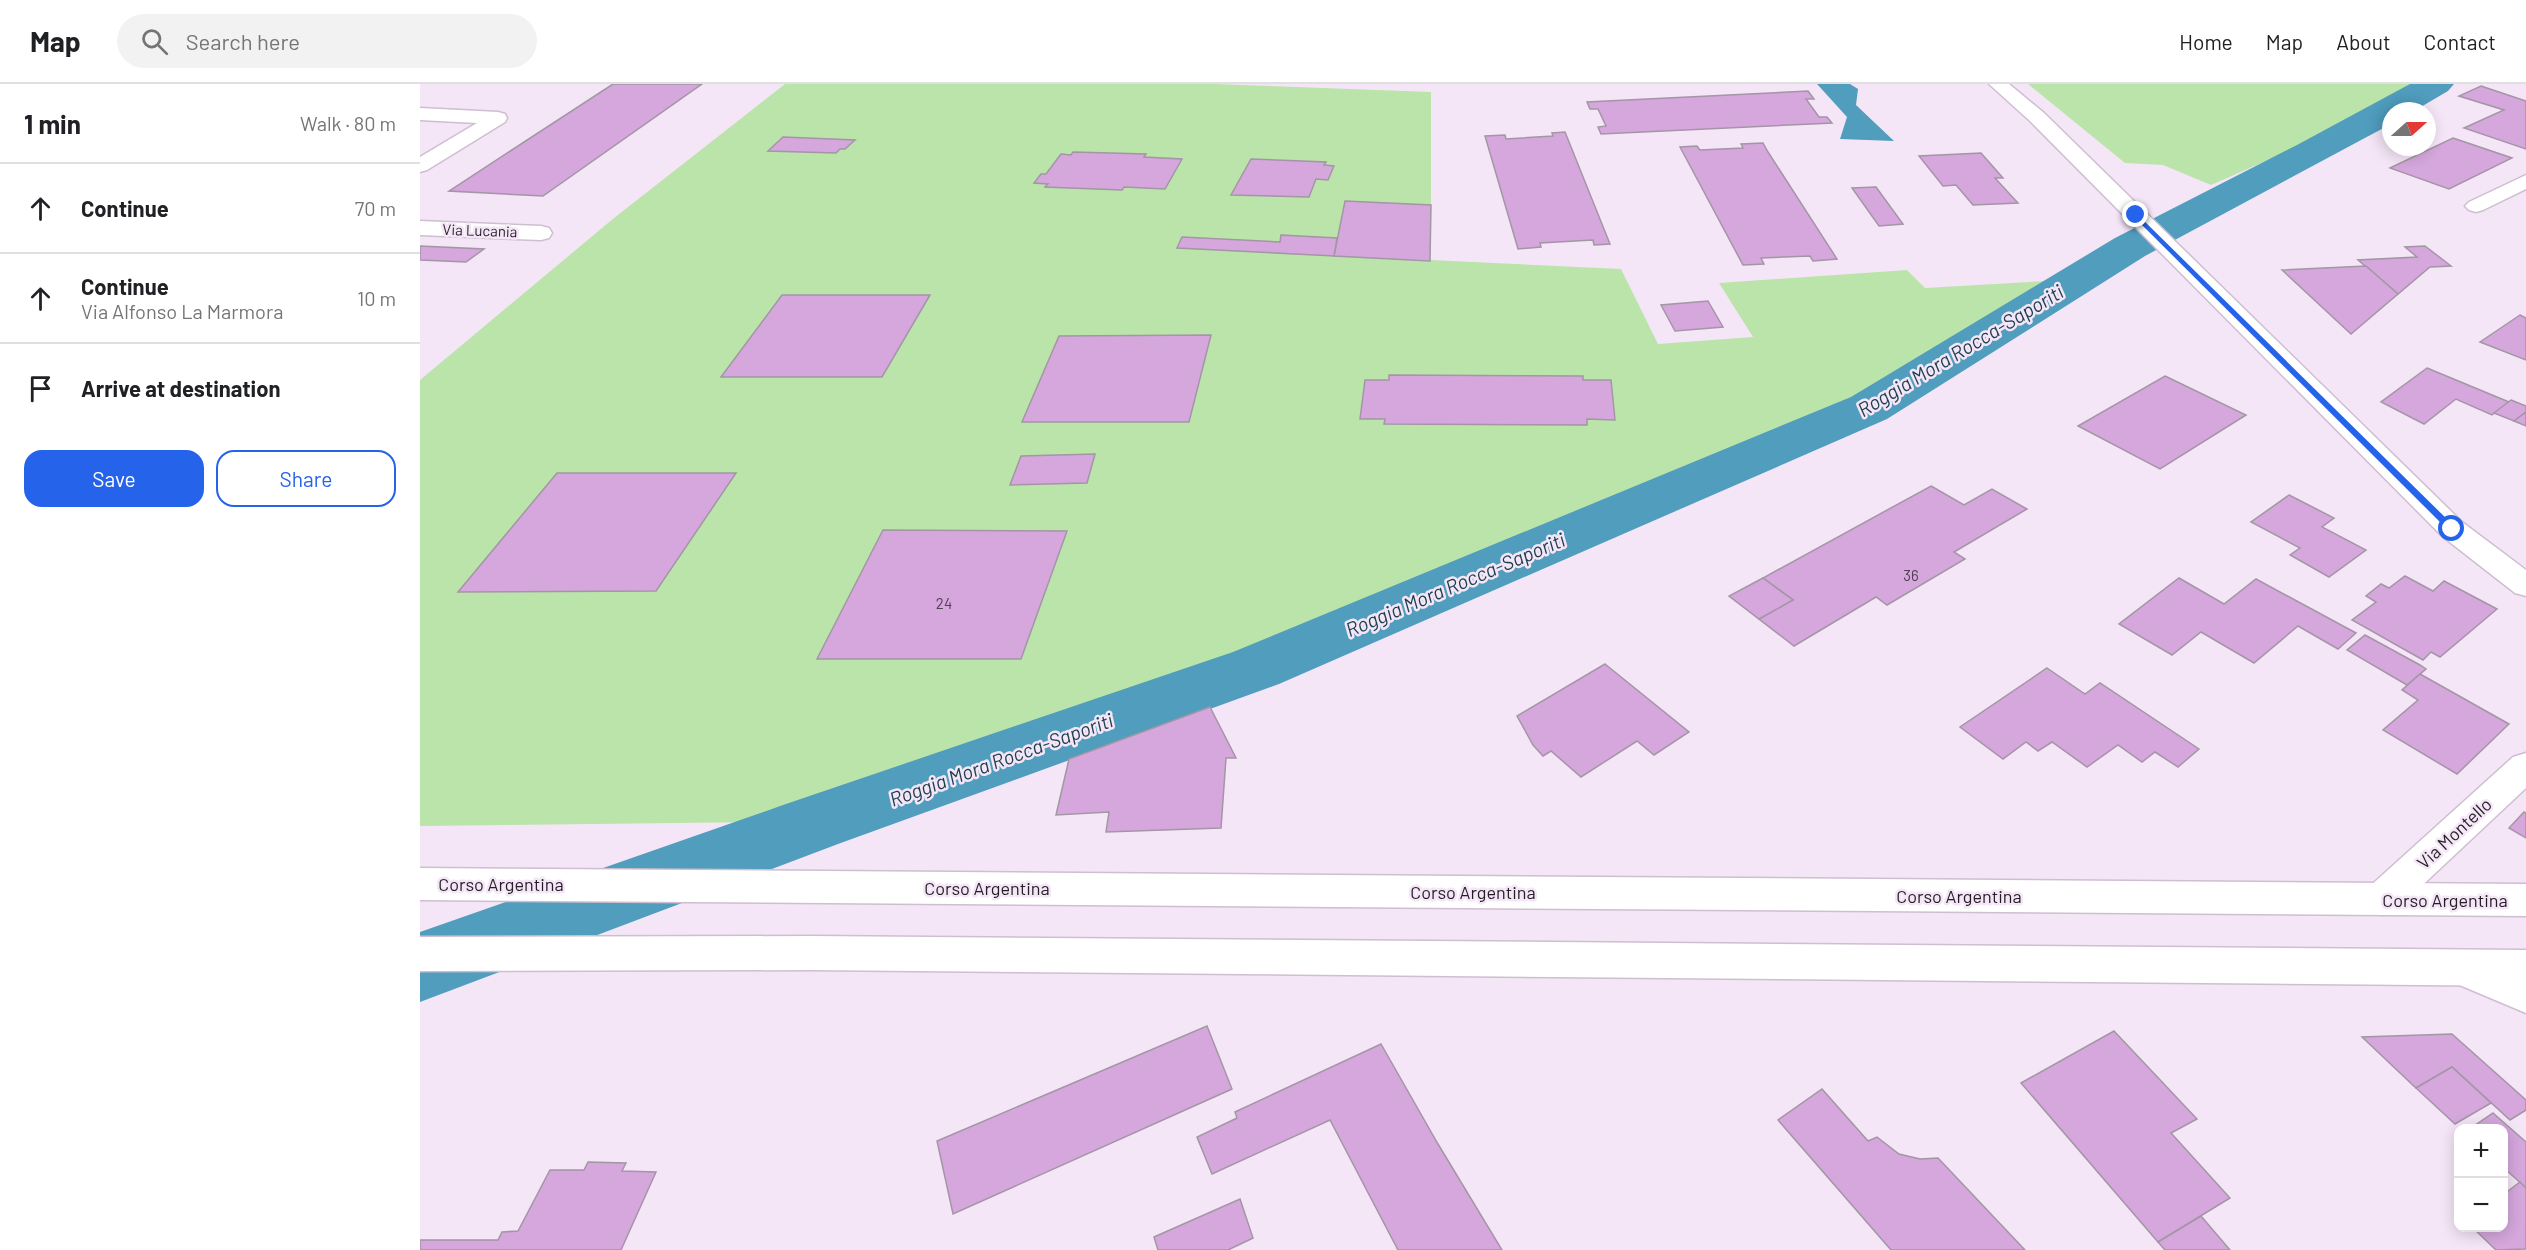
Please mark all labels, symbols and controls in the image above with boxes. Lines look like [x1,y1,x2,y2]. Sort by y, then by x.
search box [117,14,537,68]
text: Map [30,24,81,58]
icon: search [138,25,171,58]
text: Search here [186,28,300,54]
text: Home [2179,29,2233,54]
text: Map [2266,29,2303,54]
text: About [2336,29,2391,54]
text: Contact [2424,29,2496,54]
north arrow [2382,102,2436,156]
text: 1 min [24,108,81,139]
text: Walk · 80 m [300,111,396,135]
icon: ahead [24,192,57,225]
text: Continue [81,195,169,221]
text: 70 m [355,196,396,220]
route end [2122,201,2148,227]
street label: Via Lucania [442,220,518,240]
text: Continue [81,273,169,299]
water label: Roggia Mora Rocca-Saporiti [1853,279,2067,421]
icon: ahead [24,282,57,315]
text: 10 m [357,286,396,310]
text: Via Alfonso La Marmora [81,299,283,323]
icon: arrive [24,372,57,405]
text: Arrive at destination [81,375,280,401]
button: Save [24,450,204,507]
button: Share [216,450,396,507]
route start [2438,515,2464,541]
water label: Roggia Mora Rocca-Saporiti [1342,527,1568,641]
house number: 36 [1903,566,1919,584]
house number: 24 [936,594,952,612]
water label: Roggia Mora Rocca-Saporiti [886,707,1116,811]
street label: Via Montello [2412,793,2496,873]
street label: Corso Argentina [438,873,564,895]
street label: Corso Argentina [924,877,1050,899]
street label: Corso Argentina [1410,881,1536,903]
street label: Corso Argentina [1896,885,2022,907]
street label: Corso Argentina [2382,889,2508,911]
map controls [2454,1124,2508,1232]
button: + [2454,1124,2508,1178]
button: − [2454,1178,2508,1232]

